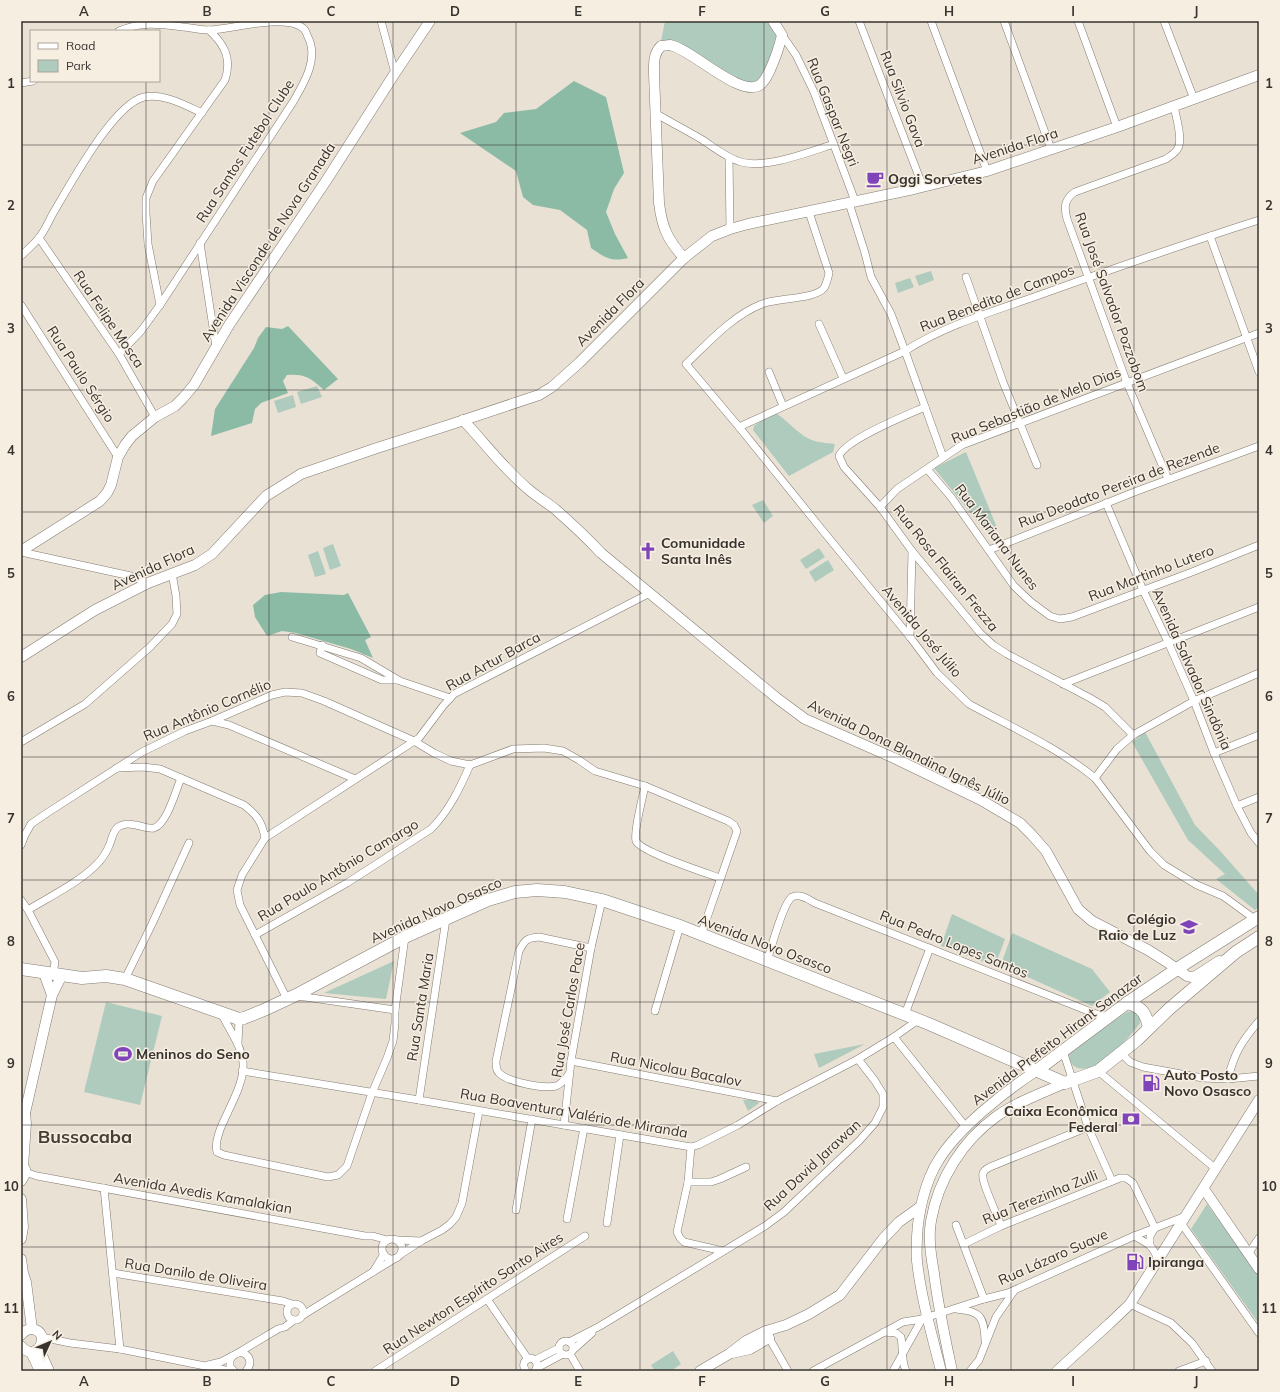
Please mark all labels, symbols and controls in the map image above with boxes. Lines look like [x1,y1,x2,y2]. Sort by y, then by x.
text: A [79,3,89,19]
text: B [203,3,212,19]
text: C [327,3,336,19]
text: D [450,3,460,19]
text: E [574,3,582,19]
text: F [698,3,706,19]
text: G [820,3,830,19]
text: H [944,3,954,19]
text: I [1071,3,1075,19]
text: J [1194,3,1198,19]
legend [30,30,160,82]
text: Road [66,38,95,53]
street label: Rua Silvio Gava [876,48,930,150]
street label: Rua Gaspar Negri [803,55,863,169]
text: Park [66,58,92,73]
text: 1 [7,75,15,91]
text: 1 [1265,75,1273,91]
street label: Rua Santos Futebol Clube [192,76,298,226]
street label: Avenida Flora [970,124,1060,168]
street label: Avenida Visconde de Nova Granada [197,139,339,345]
cafe icon: Oggi Sorvetes [865,169,885,189]
place label: Oggi Sorvetes [888,170,982,188]
text: 2 [7,197,15,213]
text: 2 [1265,197,1273,213]
street label: Rua José Salvador Pozzobom [1071,210,1153,394]
street label: Rua Benedito de Campos [917,260,1077,336]
street label: Rua Felipe Mosca [70,267,148,371]
street label: Avenida Flora [572,274,648,350]
text: 3 [7,320,15,336]
text: 3 [1265,320,1273,336]
street label: Rua Paulo Sérgio [43,322,119,426]
street label: Rua Sebastião de Melo Dias [948,363,1124,447]
street label: Rua Deodato Pereira de Rezende [1016,438,1222,532]
text: 4 [7,442,15,458]
text: 4 [1265,442,1273,458]
street label: Rua Mariana Nunes [951,480,1043,594]
street label: Rua Rosa Flairan Frezza [889,501,1003,635]
place label: Comunidade Santa Inês [661,534,745,568]
street label: Avenida Flora [109,540,197,594]
church icon: Comunidade Santa Inês [638,541,658,561]
street label: Rua Martinho Lutero [1086,541,1216,605]
text: 5 [7,565,15,581]
text: 5 [1265,565,1273,581]
street label: Avenida José Júlio [878,581,966,681]
street label: Avenida Salvador Sindônia [1148,586,1236,752]
street label: Rua Artur Barca [443,628,543,694]
street label: Rua Antônio Cornélio [140,675,274,745]
text: 6 [7,688,15,704]
text: 6 [1265,688,1273,704]
street label: Avenida Dona Blandina Ignês Júlio [805,695,1013,809]
text: 7 [7,810,15,826]
text: 7 [1265,810,1273,826]
street label: Rua Paulo Antônio Camargo [254,815,422,925]
street label: Avenida Novo Osasco [367,873,505,947]
street label: Rua Pedro Lopes Santos [877,906,1031,982]
street label: Avenida Novo Osasco [695,910,835,978]
place label: Colégio Raio de Luz [1098,910,1176,944]
school or university icon: Colégio Raio de Luz [1179,917,1199,937]
text: 8 [7,933,15,949]
text: 8 [1265,933,1273,949]
street label: Rua José Carlos Pace [547,941,589,1079]
street label: Rua Santa Maria [403,952,437,1062]
street label: Avenida Prefeito Hirant Sanazar [968,968,1147,1109]
sports icon: Meninos do Seno [113,1044,133,1064]
place label: Meninos do Seno [136,1045,250,1063]
street label: Rua Nicolau Bacalov [609,1047,744,1091]
text: 9 [7,1055,15,1071]
text: 9 [1265,1055,1273,1071]
place label: Auto Posto Novo Osasco [1164,1066,1251,1100]
fuel station icon: Auto Posto Novo Osasco [1141,1073,1161,1093]
street label: Rua Boaventura Valério de Miranda [459,1084,689,1142]
place label: Caixa Econômica Federal [1004,1102,1118,1136]
bank icon: Caixa Econômica Federal [1121,1109,1141,1129]
street label: Rua David Jarawan [760,1115,864,1215]
district label: Bussocaba [38,1125,132,1148]
street label: Rua Terezinha Zulli [980,1166,1100,1228]
street label: Avenida Avedis Kamalakian [112,1168,294,1218]
text: 10 [3,1178,19,1194]
text: 10 [1261,1178,1277,1194]
street label: Rua Lázaro Suave [995,1225,1111,1289]
street label: Rua Newton Espírito Santo Aires [379,1228,567,1358]
fuel station icon: Ipiranga [1125,1252,1145,1272]
place label: Ipiranga [1148,1253,1204,1271]
street label: Rua Danilo de Oliveira [123,1254,269,1294]
text: 11 [3,1300,19,1316]
text: 11 [1261,1300,1277,1316]
north arrow [30,1322,70,1362]
text: N [49,1327,65,1343]
text: A [79,1373,89,1389]
text: B [203,1373,212,1389]
text: C [327,1373,336,1389]
text: D [450,1373,460,1389]
text: E [574,1373,582,1389]
text: F [698,1373,706,1389]
text: G [820,1373,830,1389]
text: H [944,1373,954,1389]
text: I [1071,1373,1075,1389]
text: J [1194,1373,1198,1389]

